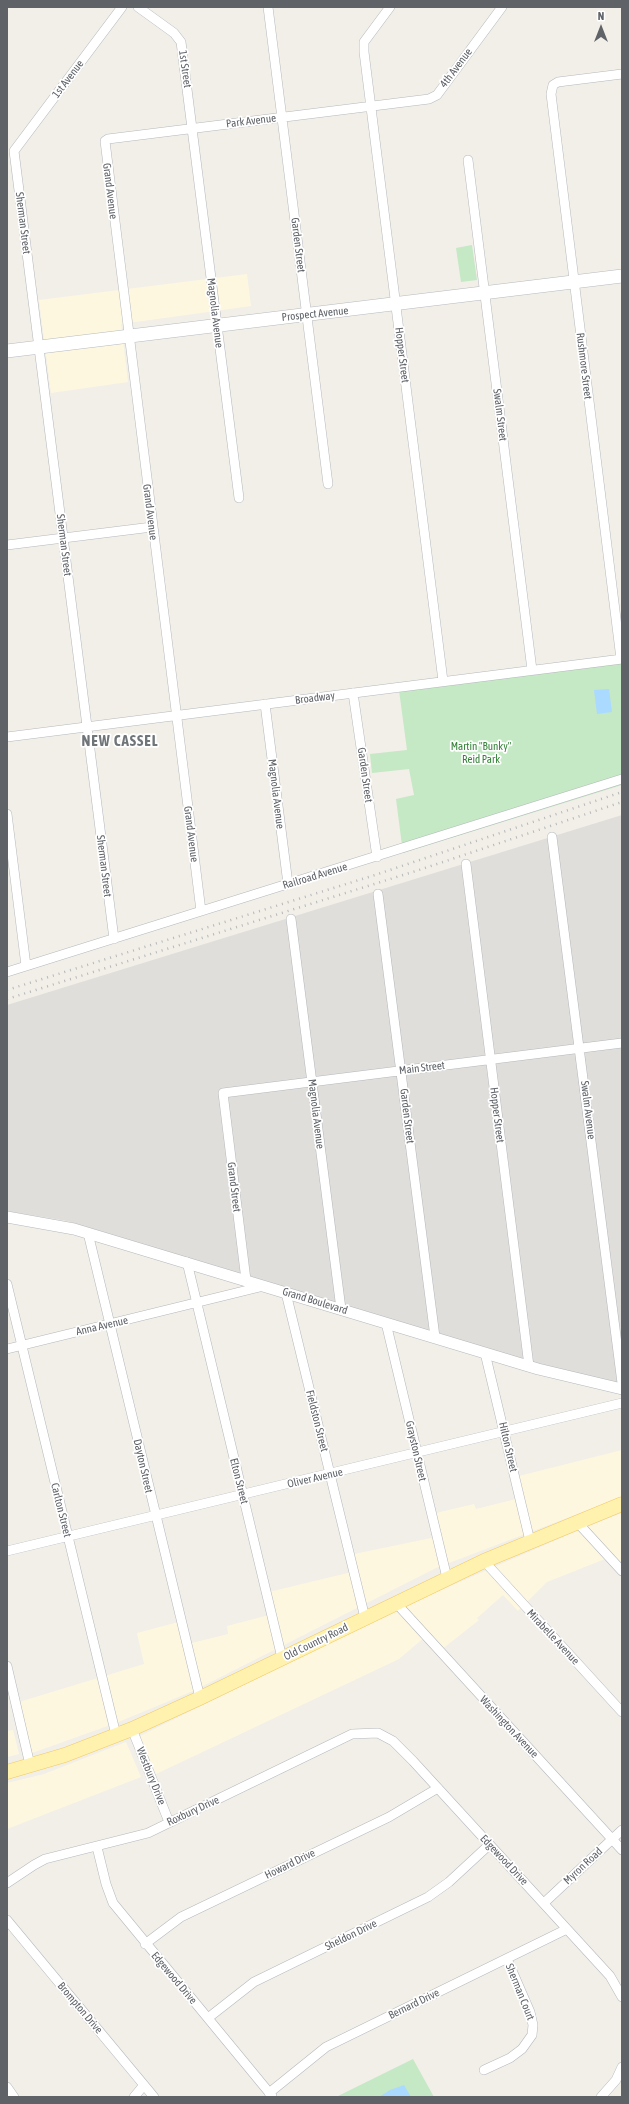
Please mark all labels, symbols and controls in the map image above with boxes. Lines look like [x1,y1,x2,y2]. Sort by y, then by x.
north arrow [581,8,621,48]
text: N [598,10,604,22]
street label: 4th Avenue [437,46,475,90]
street label: 1st Street [176,49,194,89]
street label: 1st Avenue [49,57,87,101]
street label: Park Avenue [225,111,277,131]
street label: Grand Avenue [100,162,120,220]
street label: Sherman Street [13,191,33,255]
street label: Garden Street [288,217,308,273]
street label: Magnolia Avenue [204,277,226,349]
street label: Prospect Avenue [281,304,349,324]
street label: Hopper Street [392,326,412,384]
street label: Rushmore Street [573,332,595,400]
street label: Swalm Street [490,388,510,442]
street label: Grand Avenue [140,483,160,541]
street label: Sherman Street [54,513,74,577]
street label: Broadway [294,689,336,707]
district label: NEW CASSEL [81,732,159,750]
park label: Martin "Bunky" Reid Park [451,740,511,766]
street label: Garden Street [355,747,375,803]
street label: Magnolia Avenue [265,758,287,830]
street label: Grand Avenue [181,805,201,863]
street label: Sherman Street [94,834,114,898]
street label: Railroad Avenue [281,860,349,892]
street label: Main Street [398,1059,446,1077]
street label: Magnolia Avenue [305,1078,327,1150]
street label: Swalm Avenue [578,1080,598,1140]
street label: Hopper Street [487,1086,507,1144]
street label: Garden Street [397,1088,417,1144]
street label: Grand Street [224,1161,244,1213]
street label: Grand Boulevard [281,1285,349,1317]
street label: Anna Avenue [75,1314,129,1338]
street label: Fieldston Street [303,1389,331,1453]
street label: Grayston Street [403,1420,429,1482]
street label: Hilton Street [496,1421,520,1473]
street label: Dayton Street [130,1438,156,1494]
street label: Elton Street [227,1457,251,1505]
street label: Oliver Avenue [286,1465,344,1491]
street label: Carlton Street [48,1482,74,1538]
street label: Mirabelle Avenue [524,1607,582,1667]
street label: Old Country Road [282,1621,350,1663]
street label: Washington Avenue [477,1693,541,1761]
street label: Westbury Drive [133,1745,169,1807]
street label: Roxbury Drive [165,1793,221,1829]
street label: Edgewood Drive [477,1832,531,1888]
street label: Myron Road [561,1845,605,1887]
street label: Howard Drive [263,1846,317,1882]
street label: Sheldon Drive [323,1917,379,1953]
street label: Edgewood Drive [148,1949,200,2007]
street label: Sherman Court [503,1962,537,2022]
street label: Brompton Drive [55,1980,105,2036]
street label: Bernard Drive [386,1986,442,2022]

